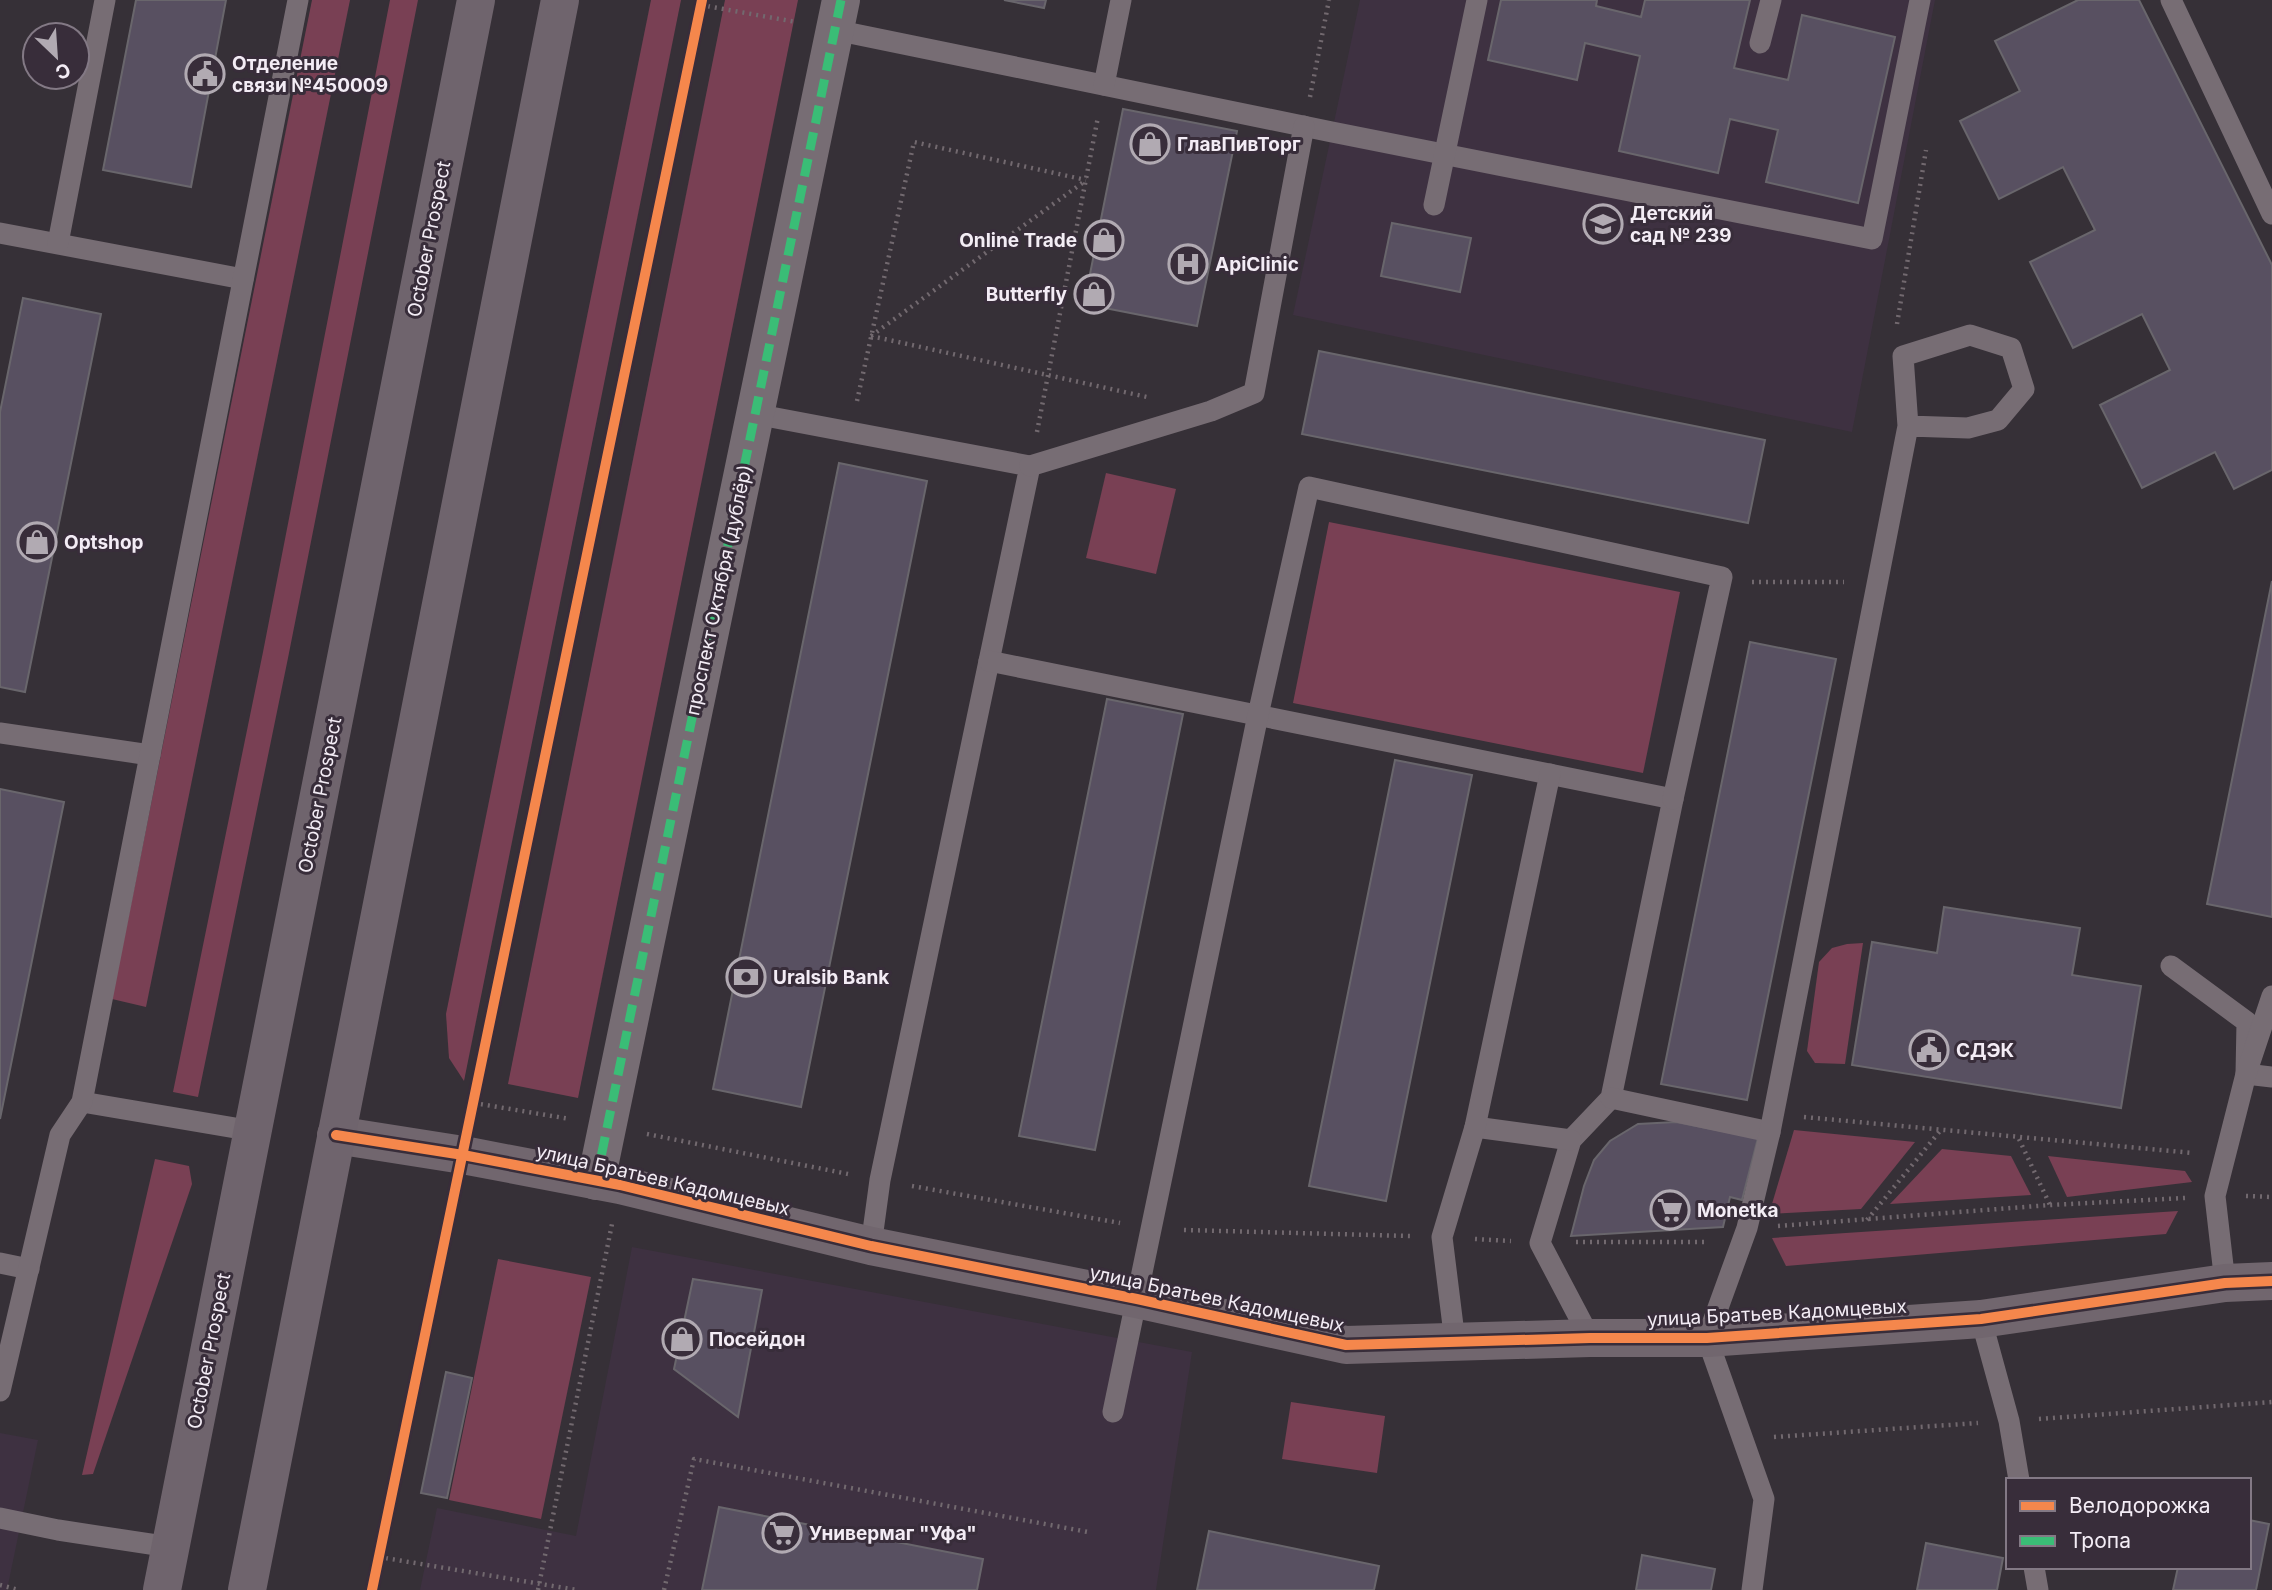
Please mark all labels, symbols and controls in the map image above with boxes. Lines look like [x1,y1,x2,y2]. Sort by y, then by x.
north arrow [21,21,91,91]
place label: Отделение связи №450009 [232,52,388,97]
public building icon: Отделение связи №450009 [184,53,226,95]
text: С [52,58,74,84]
shop icon: ГлавПивТорг [1129,123,1171,165]
place label: ГлавПивТорг [1177,133,1301,156]
street label: October Prospect [403,159,455,319]
place label: Детский сад № 239 [1630,202,1732,247]
school or university icon: Детский сад № 239 [1582,203,1624,245]
shop icon: Online Trade [1083,219,1125,261]
place label: Online Trade [959,229,1077,252]
hospital icon: ApiClinic [1167,243,1209,285]
place label: ApiClinic [1215,253,1299,276]
shop icon: Butterfly [1073,273,1115,315]
place label: Butterfly [986,283,1068,306]
street label: проспект Октября (дублёр) [681,462,757,718]
shop icon: Optshop [16,521,58,563]
place label: Optshop [64,531,144,554]
street label: October Prospect [294,715,346,875]
bank icon: Uralsib Bank [725,956,767,998]
place label: Uralsib Bank [773,966,889,989]
public building icon: СДЭК [1908,1029,1950,1071]
place label: СДЭК [1956,1039,2015,1062]
street label: улица Братьев Кадомцевых [534,1140,792,1220]
supermarket icon: Monetka [1649,1189,1691,1231]
place label: Monetka [1697,1199,1779,1222]
street label: улица Братьев Кадомцевых [1087,1261,1347,1337]
street label: October Prospect [183,1271,235,1431]
street label: улица Братьев Кадомцевых [1647,1295,1907,1331]
shop icon: Посейдон [661,1318,703,1360]
place label: Посейдон [709,1328,805,1351]
legend [2006,1478,2251,1569]
text: Велодорожка [2069,1493,2211,1518]
supermarket icon: Универмаг "Уфа" [761,1512,803,1554]
place label: Универмаг "Уфа" [809,1522,977,1545]
text: Тропа [2069,1528,2131,1553]

